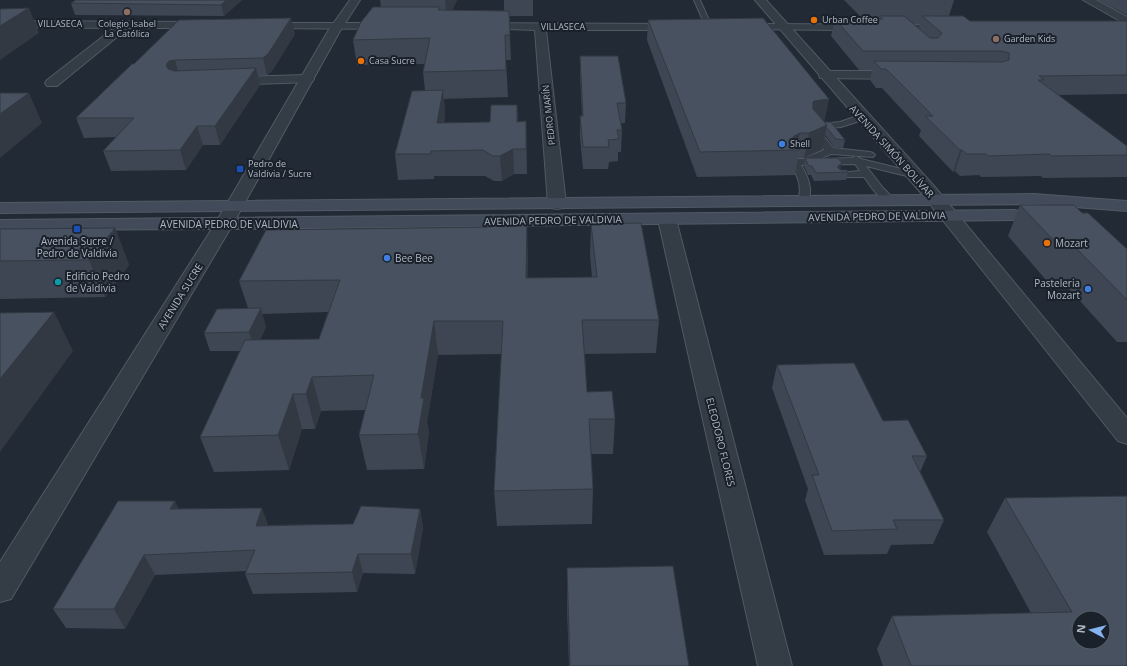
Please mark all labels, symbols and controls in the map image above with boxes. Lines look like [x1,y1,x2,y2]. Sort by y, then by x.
marker: Colegio Isabel La Católica [122,7,132,17]
place label: Urban Coffee [822,13,878,26]
marker: Urban Coffee [809,15,819,25]
street label: VILLASECA [38,17,82,30]
place label: Colegio Isabel La Católica [98,17,156,40]
street label: VILLASECA [541,20,585,33]
place label: Garden Kids [1004,32,1055,45]
marker: Garden Kids [991,34,1001,44]
place label: Casa Sucre [369,54,415,67]
marker: Casa Sucre [356,56,366,66]
street label: PEDRO MARÍN [539,84,558,146]
street label: AVENIDA SIMÓN BOLÍVAR [847,102,937,200]
place label: Shell [790,137,810,150]
marker: Shell [777,139,787,149]
place label: Pedro de Valdivia / Sucre [248,157,312,180]
marker: Pedro de Valdivia / Sucre [235,164,245,174]
street label: AVENIDA PEDRO DE VALDIVIA [808,208,947,224]
street label: AVENIDA PEDRO DE VALDIVIA [484,212,623,228]
street label: AVENIDA PEDRO DE VALDIVIA [160,217,299,231]
marker: Avenida Sucre / Pedro de Valdivia [72,224,82,234]
place label: Avenida Sucre / Pedro de Valdivia [37,234,117,260]
place label: Mozart [1055,236,1088,250]
marker: Mozart [1042,238,1052,248]
place label: Bee Bee [395,251,433,265]
marker: Bee Bee [382,253,392,263]
street label: AVENIDA SUCRE [154,260,206,332]
place label: Edificio Pedro de Valdivia [66,269,130,295]
place label: Pasteleria Mozart [1034,276,1080,302]
marker: Edificio Pedro de Valdivia [53,277,63,287]
marker: Pasteleria Mozart [1083,284,1093,294]
street label: ELEODORO FLORES [703,396,739,488]
north arrow [1071,610,1111,650]
text: N [1073,623,1089,634]

